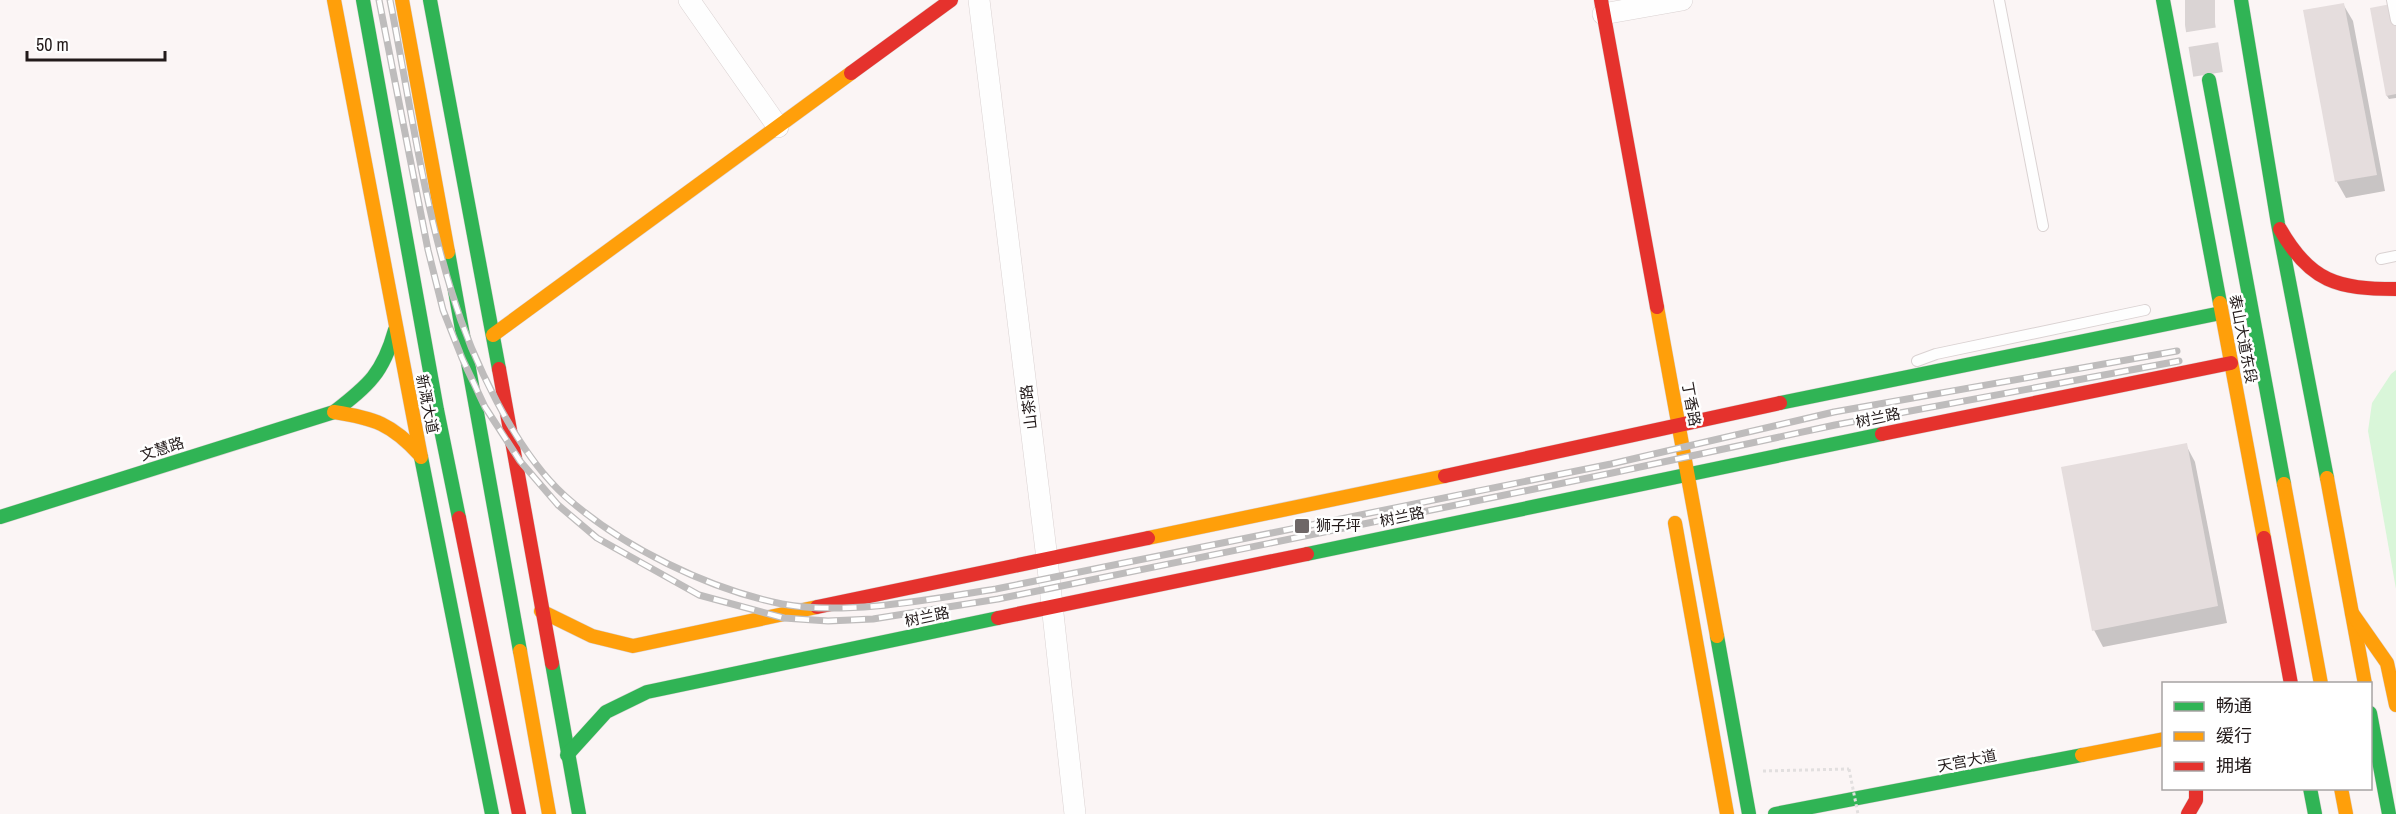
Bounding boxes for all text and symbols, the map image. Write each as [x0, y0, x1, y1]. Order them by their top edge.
scale bar [27, 24, 165, 62]
text: 50 m [36, 32, 69, 57]
street label: 泰山大道东段 [2225, 293, 2262, 385]
street label: 新溉大道 [411, 372, 444, 435]
street label: 丁香路 [1677, 380, 1706, 428]
street label: 山茶路 [1015, 383, 1042, 431]
street label: 树兰路 [1854, 403, 1902, 432]
street label: 文慧路 [137, 432, 186, 465]
street label: 树兰路 [1378, 502, 1426, 531]
place label: 狮子坪 [1316, 515, 1361, 536]
marker: 狮子坪 [1293, 517, 1311, 535]
street label: 树兰路 [903, 602, 951, 631]
legend [2162, 682, 2372, 790]
text: 畅通 [2216, 693, 2252, 718]
text: 缓行 [2216, 723, 2252, 748]
street label: 天宫大道 [1935, 744, 1998, 777]
text: 拥堵 [2216, 753, 2252, 778]

